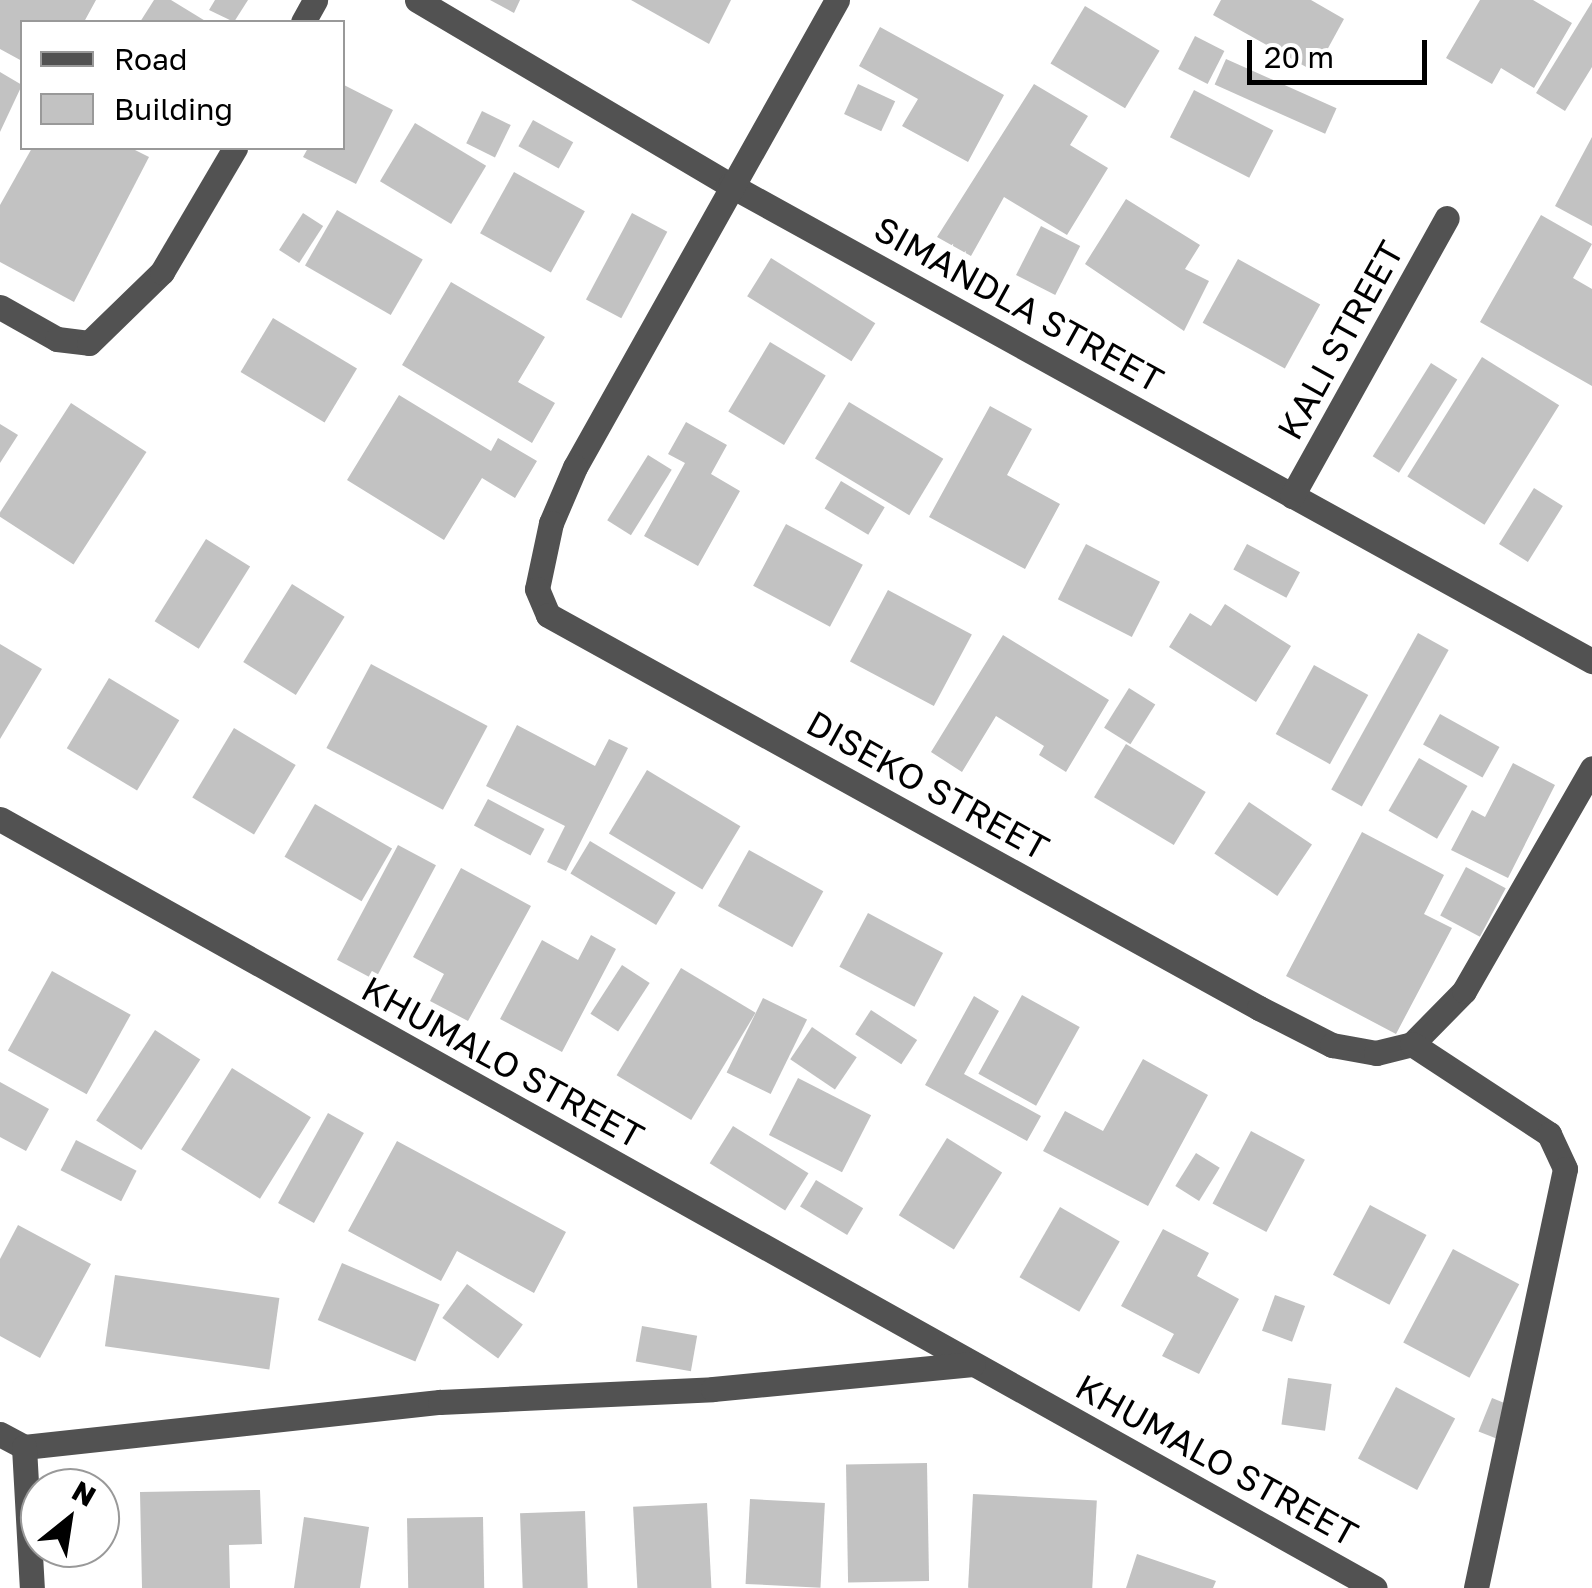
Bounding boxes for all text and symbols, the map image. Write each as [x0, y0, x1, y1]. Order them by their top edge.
legend [20, 20, 345, 150]
scale bar [1252, 20, 1432, 82]
text: 20 m [1264, 39, 1334, 75]
text: Road [114, 41, 188, 77]
text: Building [114, 91, 233, 127]
street label: SIMANDLA STREET [867, 207, 1171, 401]
street label: KALI STREET [1268, 233, 1412, 447]
street label: DISEKO STREET [800, 701, 1056, 869]
street label: KHUMALO STREET [355, 967, 651, 1157]
street label: KHUMALO STREET [1069, 1365, 1365, 1555]
north arrow [20, 1468, 120, 1568]
text: N [67, 1474, 102, 1513]

